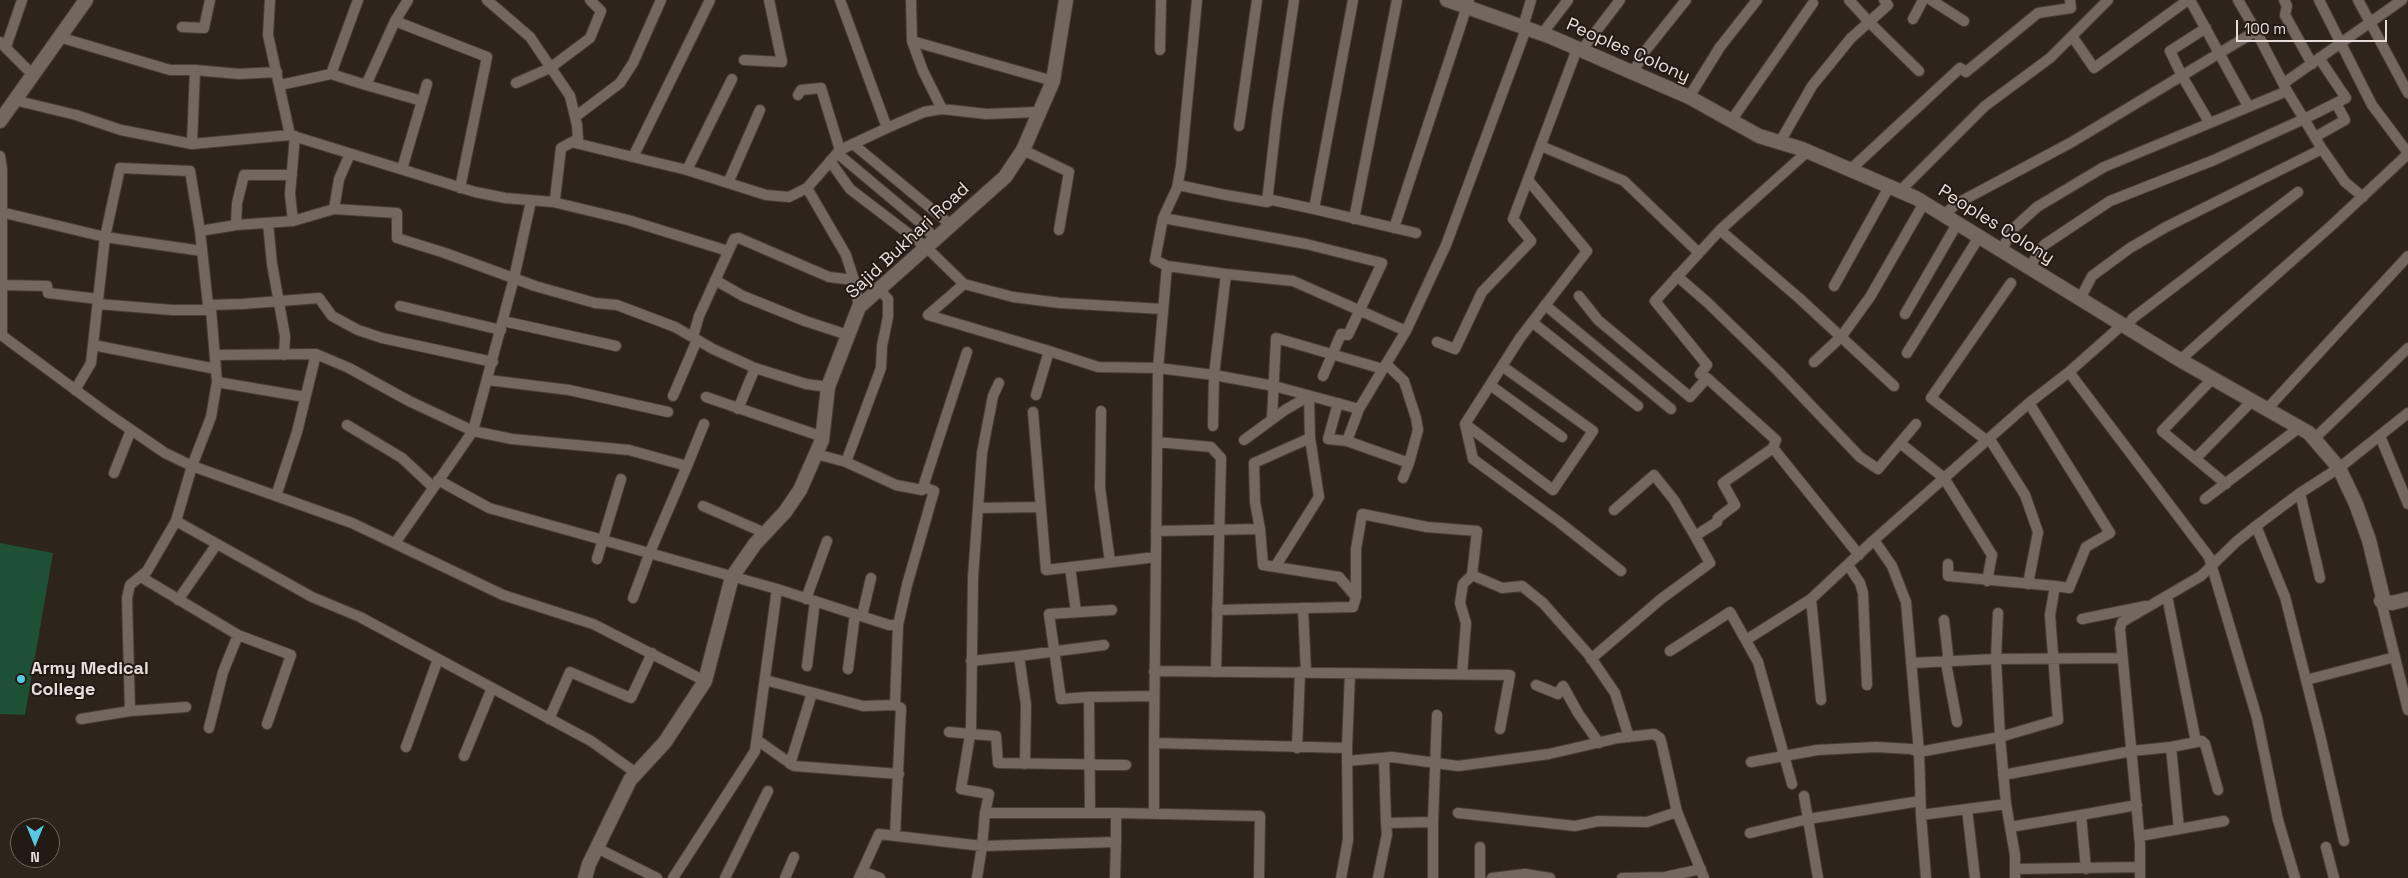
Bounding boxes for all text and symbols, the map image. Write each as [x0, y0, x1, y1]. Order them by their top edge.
scale bar [2238, 10, 2389, 42]
street label: Peoples Colony [1563, 14, 1693, 88]
text: 100 m [2244, 19, 2286, 38]
street label: Sajid Bukhari Road [842, 178, 974, 304]
street label: Peoples Colony [1934, 181, 2058, 269]
place label: Army Medical College [31, 658, 149, 701]
marker: Army Medical College [15, 673, 27, 685]
north arrow [10, 818, 60, 868]
text: N [30, 848, 40, 866]

